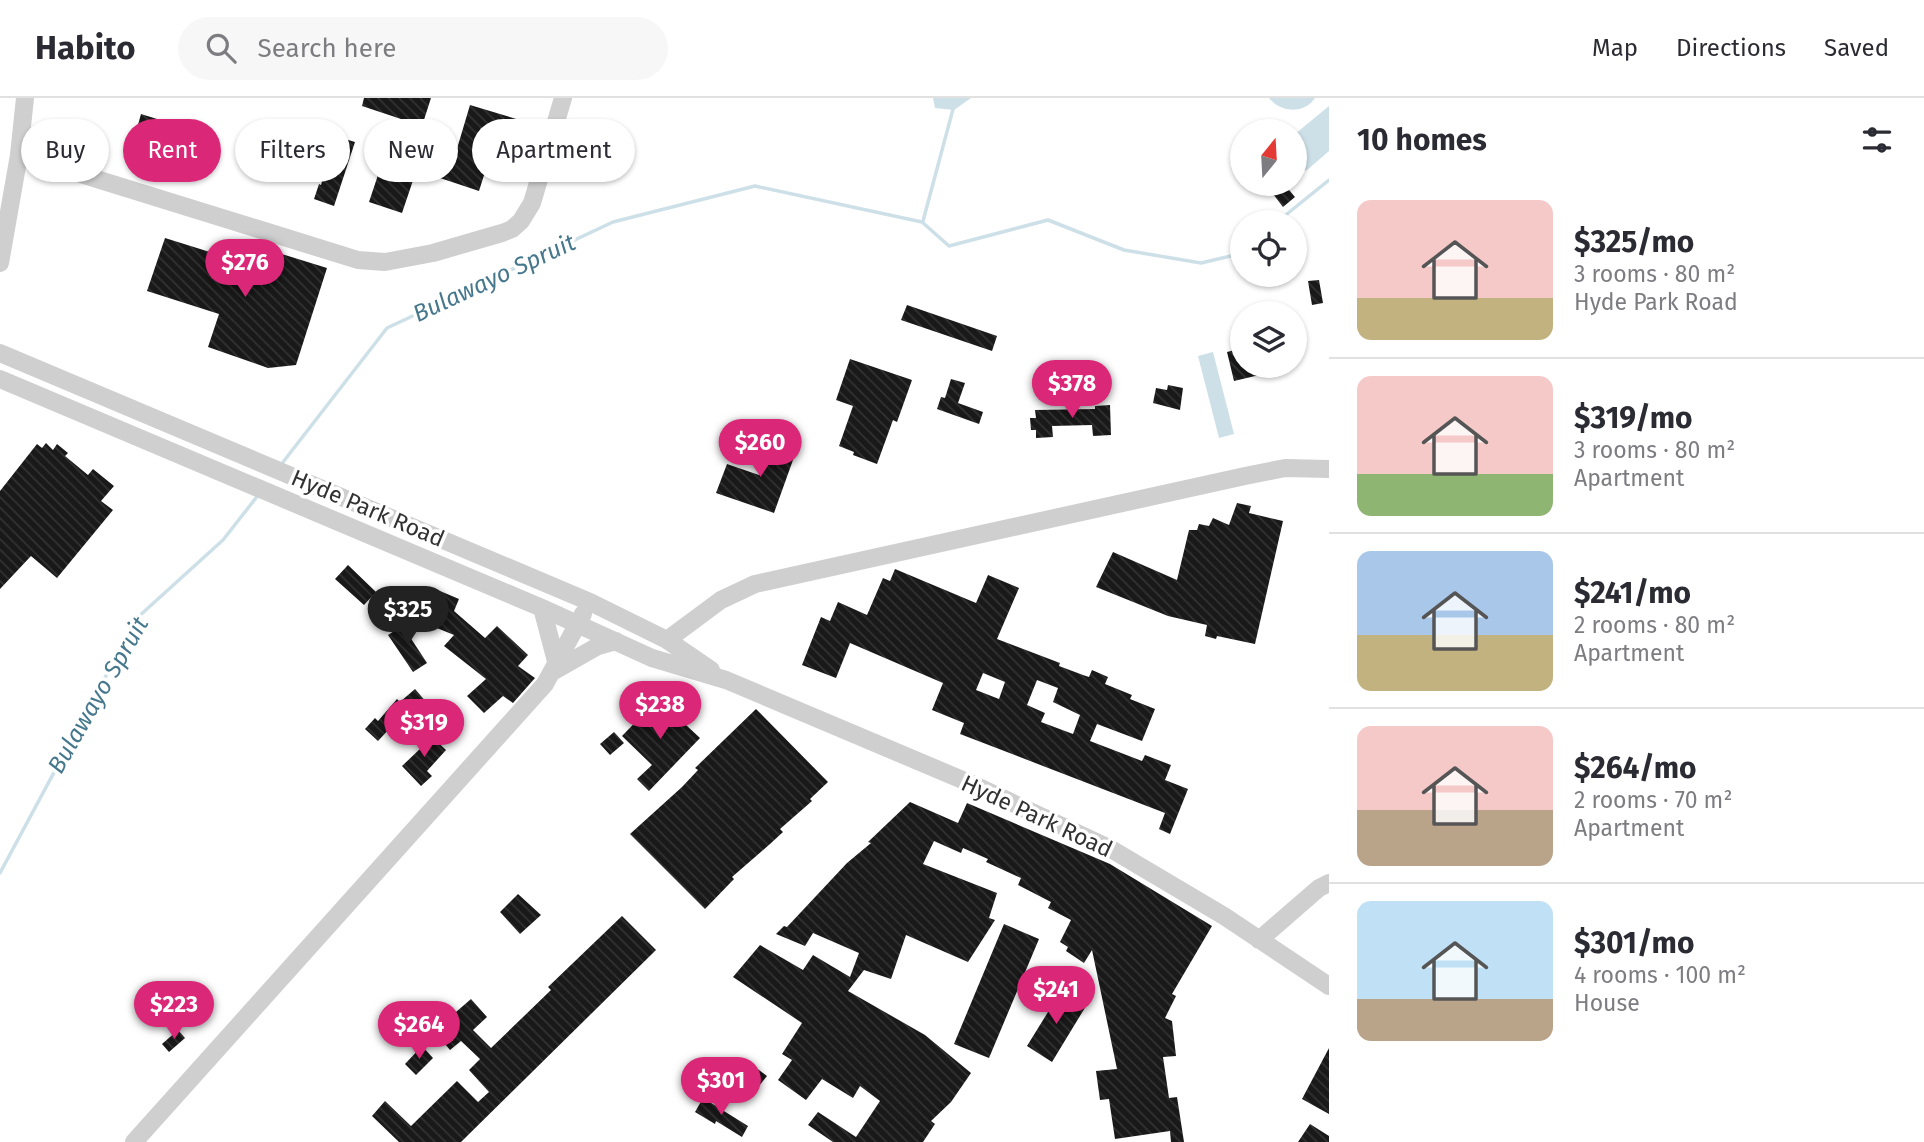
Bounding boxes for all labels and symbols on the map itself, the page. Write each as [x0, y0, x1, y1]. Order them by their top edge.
north arrow [1230, 119, 1307, 196]
water label: Bulawayo Spruit [408, 228, 580, 328]
pin: $276 [204, 240, 286, 299]
pin: $378 [1031, 360, 1113, 420]
pin: $260 [719, 420, 801, 479]
street label: Hyde Park Road [287, 463, 449, 553]
pin: $325 [367, 587, 449, 646]
water label: Bulawayo Spruit [42, 611, 154, 778]
pin: $238 [619, 682, 701, 741]
pin: $319 [383, 700, 465, 759]
street label: Hyde Park Road [957, 769, 1117, 863]
pin: $241 [1015, 967, 1097, 1026]
pin: $223 [133, 982, 215, 1041]
pin: $264 [378, 1002, 460, 1061]
pin: $301 [680, 1058, 762, 1117]

